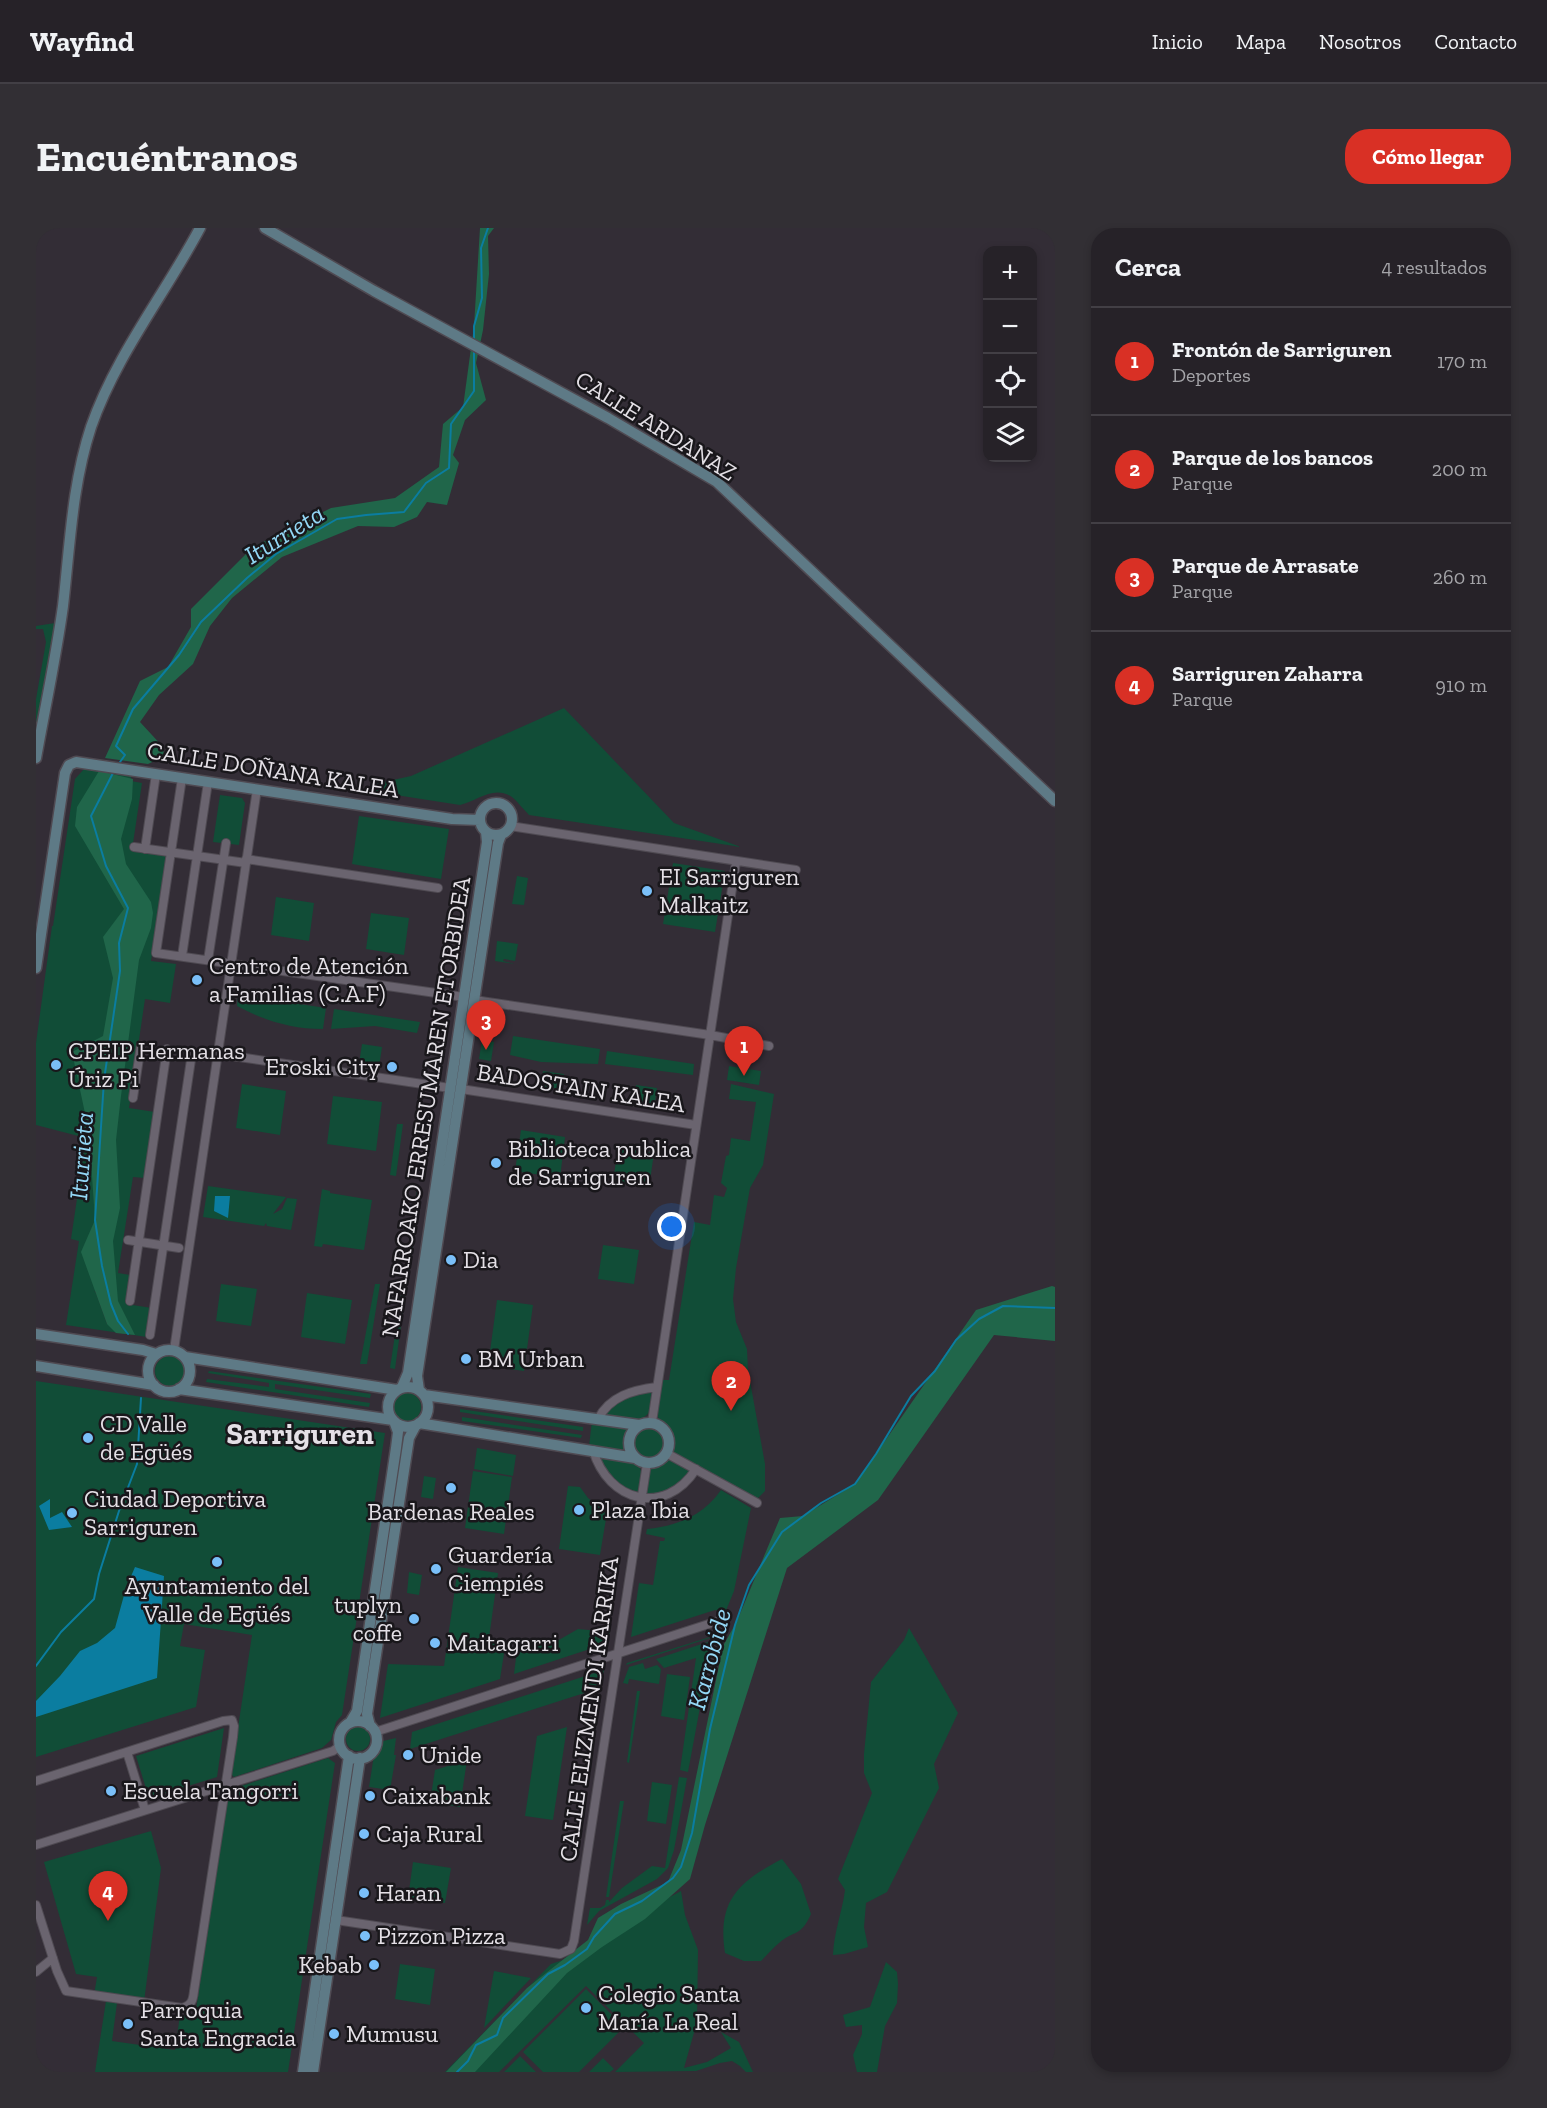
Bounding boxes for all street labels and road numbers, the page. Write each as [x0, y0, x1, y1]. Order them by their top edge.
street label: CALLE ARDANAZ [570, 364, 742, 487]
street label: CALLE DOÑANA KALEA [145, 735, 402, 804]
street label: NAFARROAKO ERRESUMAREN ETORBIDEA [375, 874, 476, 1339]
street label: BADOSTAIN KALEA [475, 1057, 688, 1118]
street label: CALLE ELIZMENDI KARRIKA [553, 1554, 624, 1863]

